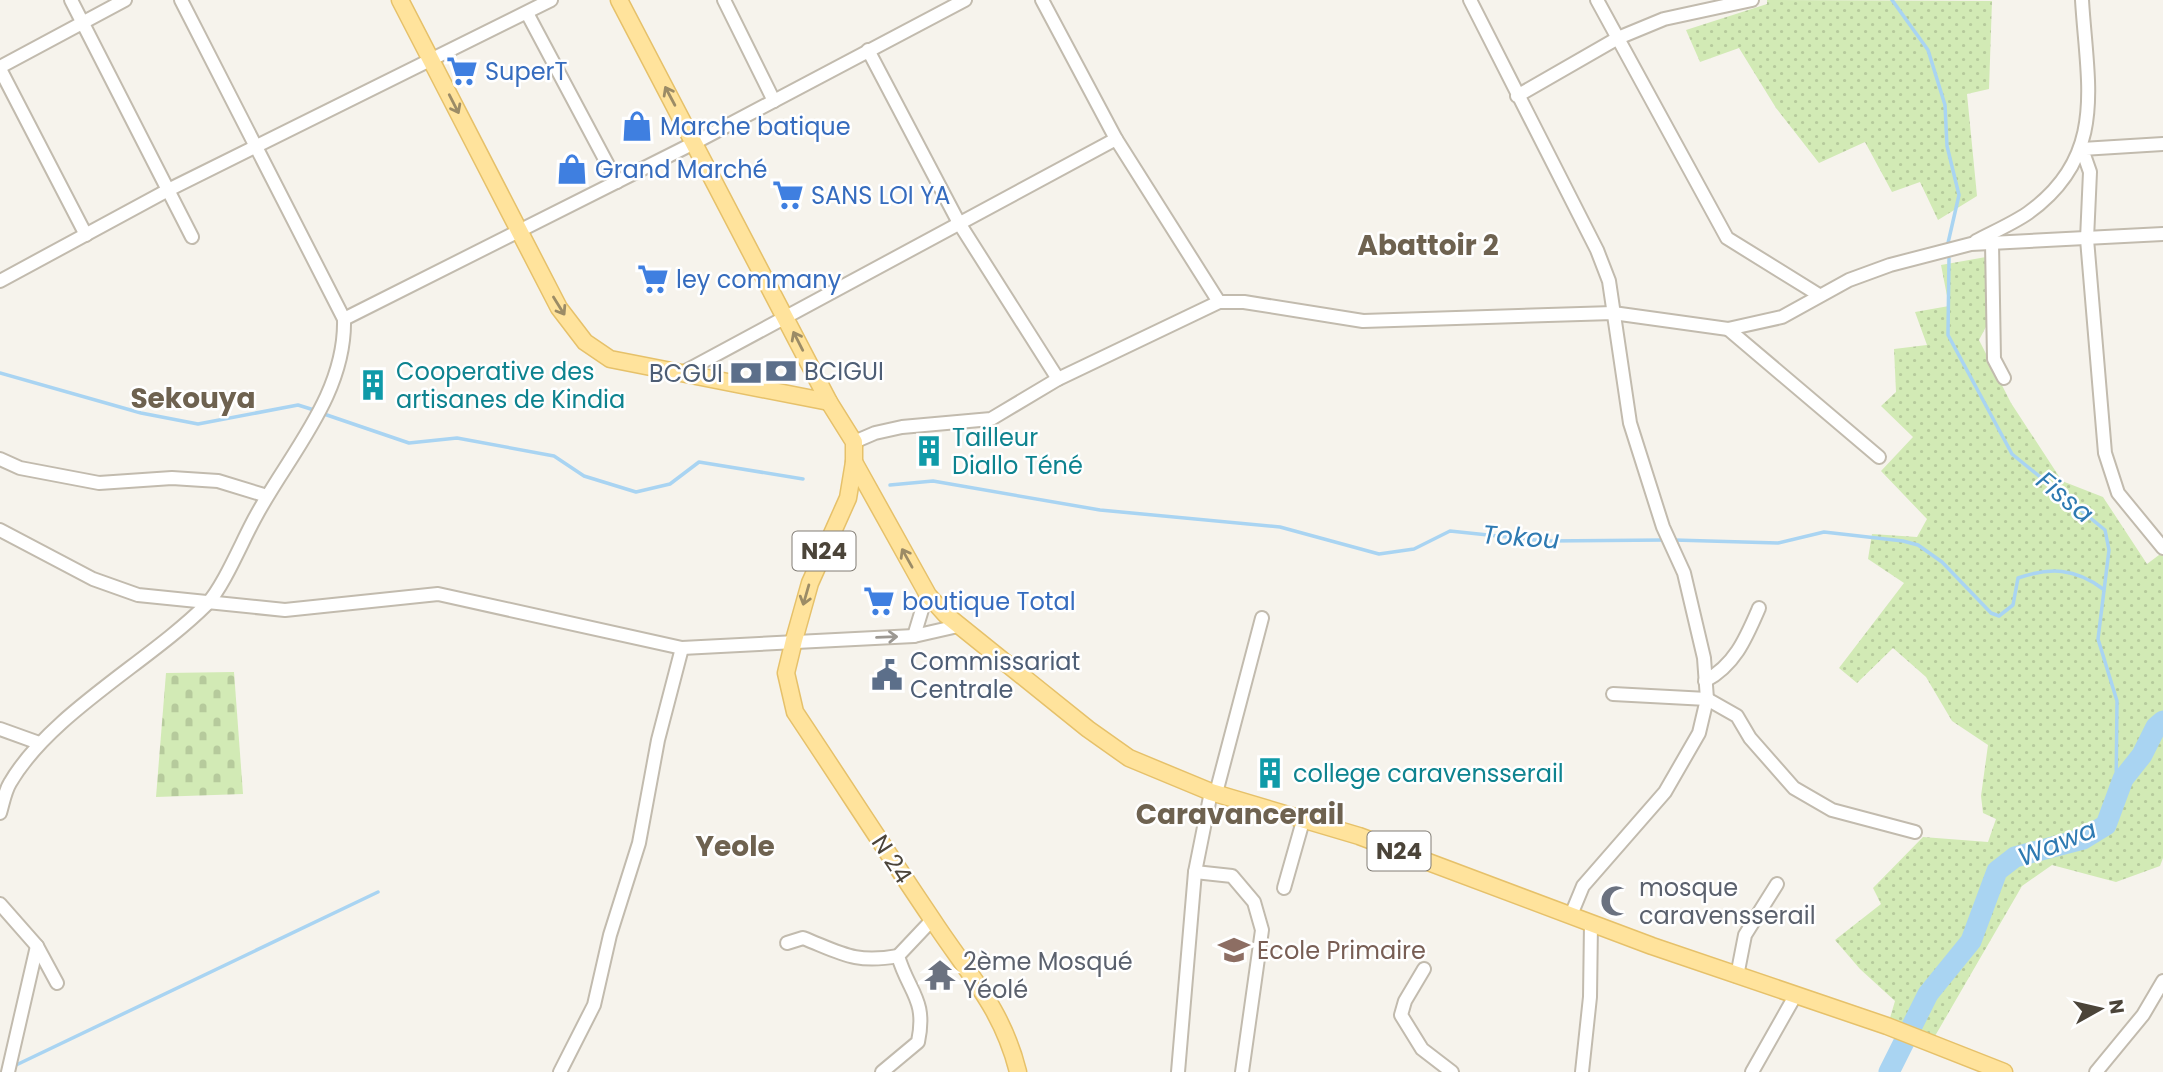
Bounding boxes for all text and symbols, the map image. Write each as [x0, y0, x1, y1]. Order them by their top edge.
supermarket icon: SuperT [445, 54, 479, 88]
place label: SuperT [485, 55, 568, 88]
one-way arrow [663, 86, 676, 107]
one-way arrow [448, 93, 462, 114]
shop icon: Marche batique [620, 109, 654, 143]
place label: Marche batique [660, 110, 851, 143]
shop icon: Grand Marché [555, 152, 589, 186]
place label: Grand Marché [595, 153, 768, 186]
supermarket icon: SANS LOI YA [771, 178, 805, 212]
place label: SANS LOI YA [811, 179, 950, 212]
district label: Abattoir 2 [1357, 226, 1499, 265]
supermarket icon: ley commany [636, 262, 670, 296]
place label: ley commany [676, 263, 842, 296]
one-way arrow [552, 296, 566, 316]
one-way arrow [791, 331, 805, 352]
bank icon: BCIGUI [764, 354, 798, 388]
place label: Cooperative des artisanes de Kindia [396, 355, 625, 416]
place label: BCIGUI [804, 355, 884, 388]
bank icon: BCGUI [729, 356, 763, 390]
place label: BCGUI [649, 357, 723, 390]
building icon: Cooperative des artisanes de Kindia [356, 368, 390, 402]
district label: Sekouya [130, 379, 256, 418]
place label: Tailleur Diallo Téné [952, 421, 1083, 482]
building icon: Tailleur Diallo Téné [912, 434, 946, 468]
water label: Fissa [2029, 463, 2101, 531]
water label: Tokou [1481, 516, 1561, 558]
road number: N24 [792, 531, 856, 570]
one-way arrow [900, 548, 913, 569]
one-way arrow [799, 584, 812, 606]
supermarket icon: boutique Total [862, 584, 896, 618]
place label: boutique Total [902, 585, 1076, 618]
one-way arrow [875, 630, 898, 643]
place label: Commissariat Centrale [910, 645, 1080, 706]
public building icon: Commissariat Centrale [870, 658, 904, 692]
building icon: college caravensserail [1253, 756, 1287, 790]
place label: college caravensserail [1293, 757, 1564, 790]
district label: Caravancerail [1136, 795, 1344, 834]
water label: Wawa [2012, 811, 2102, 875]
district label: Yeole [695, 827, 775, 866]
street label: N 24 [864, 828, 920, 890]
road number: N24 [1368, 832, 1430, 870]
place label: mosque caravensserail [1639, 871, 1816, 932]
mosque icon: mosque caravensserail [1599, 884, 1633, 918]
school or university icon: Ecole Primaire [1217, 933, 1251, 967]
place label: Ecole Primaire [1257, 934, 1426, 967]
place label: 2ème Mosqué Yéolé [963, 945, 1133, 1006]
temple icon: 2ème Mosqué Yéolé [923, 958, 957, 992]
north arrow [2065, 974, 2135, 1044]
text: N [2102, 998, 2131, 1016]

